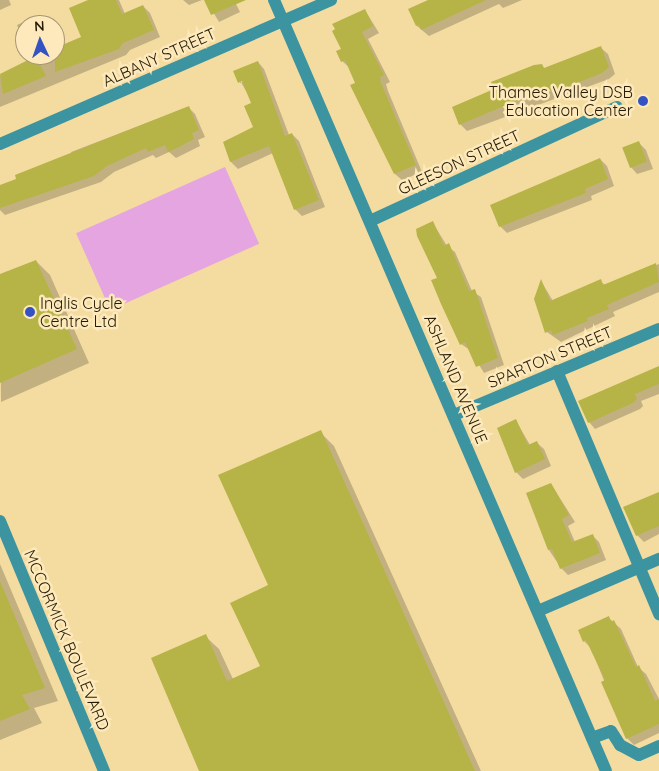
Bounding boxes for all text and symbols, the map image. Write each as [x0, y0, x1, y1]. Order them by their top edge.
north arrow [15, 15, 65, 65]
text: N [34, 17, 45, 35]
street label: ALBANY STREET [99, 23, 219, 91]
place label: Thames Valley DSB Education Center [488, 82, 633, 120]
marker: Thames Valley DSB Education Center [637, 95, 649, 107]
street label: GLEESON STREET [395, 125, 523, 199]
place label: Inglis Cycle Centre Ltd [40, 293, 123, 331]
marker: Inglis Cycle Centre Ltd [24, 306, 36, 318]
street label: ASHLAND AVENUE [420, 312, 492, 446]
street label: SPARTON STREET [485, 322, 615, 392]
street label: MCCORMICK BOULEVARD [20, 547, 114, 733]

